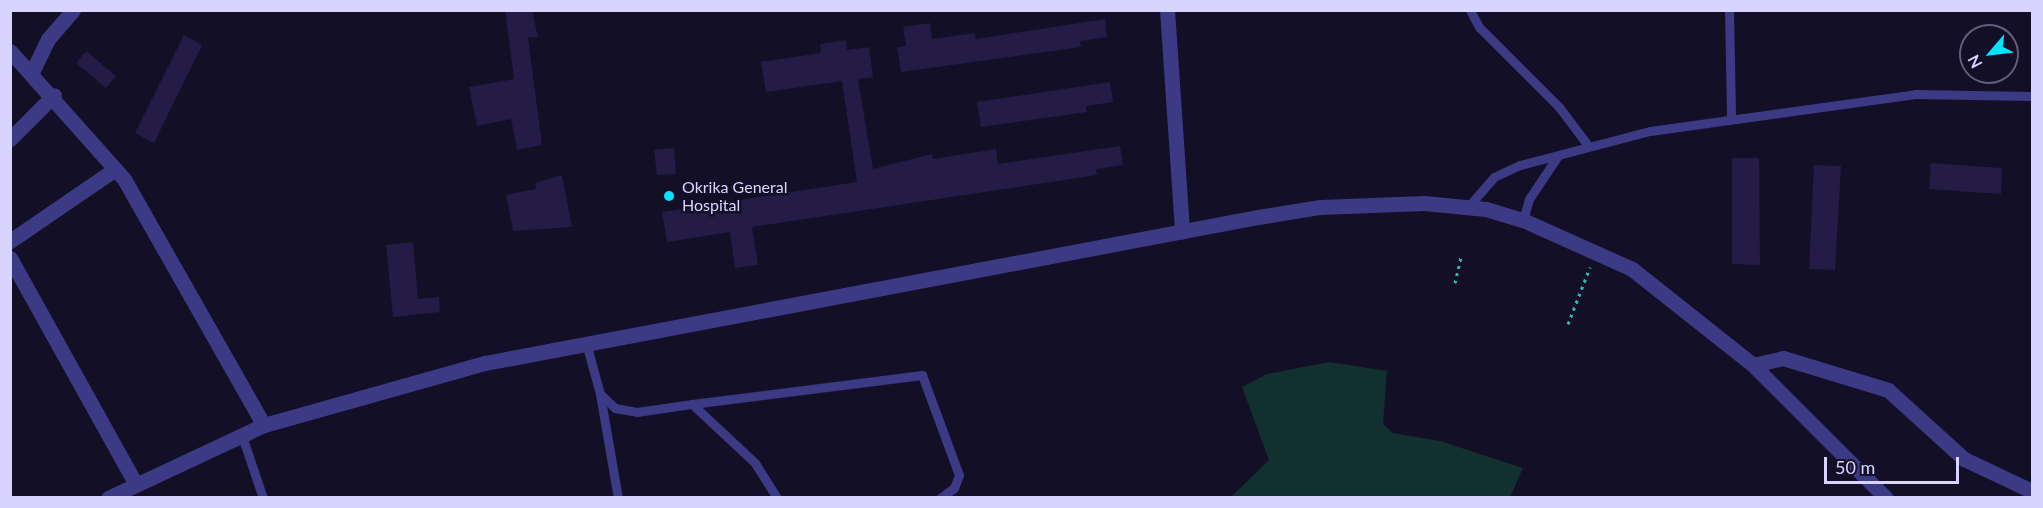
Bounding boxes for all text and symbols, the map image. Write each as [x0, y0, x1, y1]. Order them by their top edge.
north arrow [1959, 24, 2019, 84]
text: N [1963, 52, 1986, 72]
place label: Okrika General Hospital [682, 177, 787, 215]
marker: Okrika General Hospital [660, 187, 678, 205]
scale bar [1827, 445, 1962, 483]
text: 50 m [1835, 456, 1875, 478]

